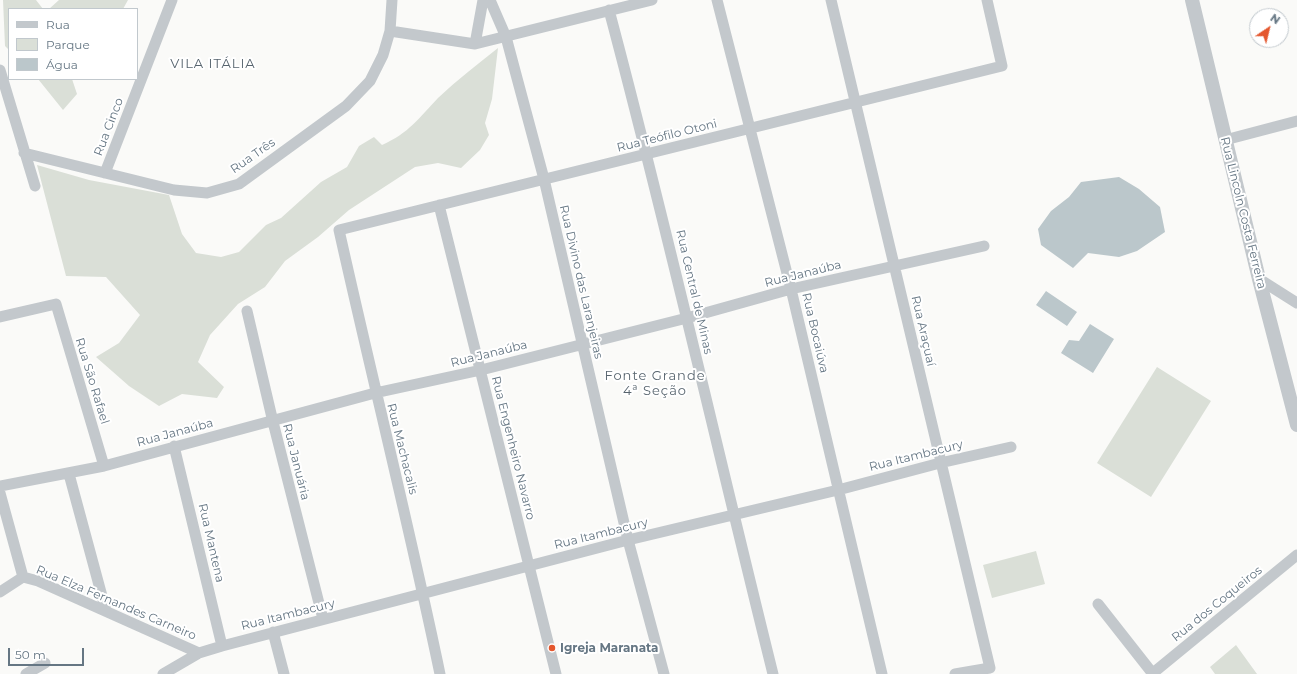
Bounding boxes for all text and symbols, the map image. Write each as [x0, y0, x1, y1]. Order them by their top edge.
legend [8, 8, 138, 80]
north arrow [1249, 8, 1289, 48]
text: N [1268, 11, 1283, 27]
text: Rua [46, 17, 70, 32]
text: Parque [46, 37, 90, 52]
district label: VILA ITÁLIA [170, 56, 256, 72]
text: Água [46, 57, 78, 72]
street label: Rua Cinco [91, 96, 127, 158]
street label: Rua Teófilo Otoni [615, 117, 719, 155]
street label: Rua Três [228, 135, 278, 177]
street label: Rua Lincoln Costa Ferreira [1217, 135, 1269, 291]
street label: Rua Divino das Laranjeiras [556, 204, 606, 360]
street label: Rua Central de Minas [673, 228, 715, 356]
street label: Rua Janaúba [763, 258, 843, 290]
street label: Rua Bocaiúva [799, 291, 831, 375]
street label: Rua Araçuaí [908, 294, 938, 368]
street label: Rua São Rafael [72, 336, 112, 426]
street label: Rua Janaúba [449, 338, 529, 370]
district label: Fonte Grande 4ª Seção [604, 368, 706, 399]
street label: Rua Engenheiro Navarro [488, 375, 538, 521]
street label: Rua Machacalis [384, 402, 420, 496]
street label: Rua Janaúba [135, 416, 215, 450]
street label: Rua Januária [280, 422, 312, 502]
street label: Rua Itambacury [868, 437, 964, 475]
street label: Rua Mantena [195, 502, 227, 584]
street label: Rua Itambacury [553, 515, 649, 553]
street label: Rua Elza Fernandes Carneiro [34, 563, 198, 643]
street label: Rua dos Coqueiros [1169, 563, 1265, 645]
street label: Rua Itambacury [240, 596, 336, 634]
scale bar [10, 640, 86, 666]
place label: Igreja Maranata [560, 641, 658, 655]
marker: Igreja Maranata [547, 643, 557, 653]
text: 50 m [15, 647, 46, 662]

